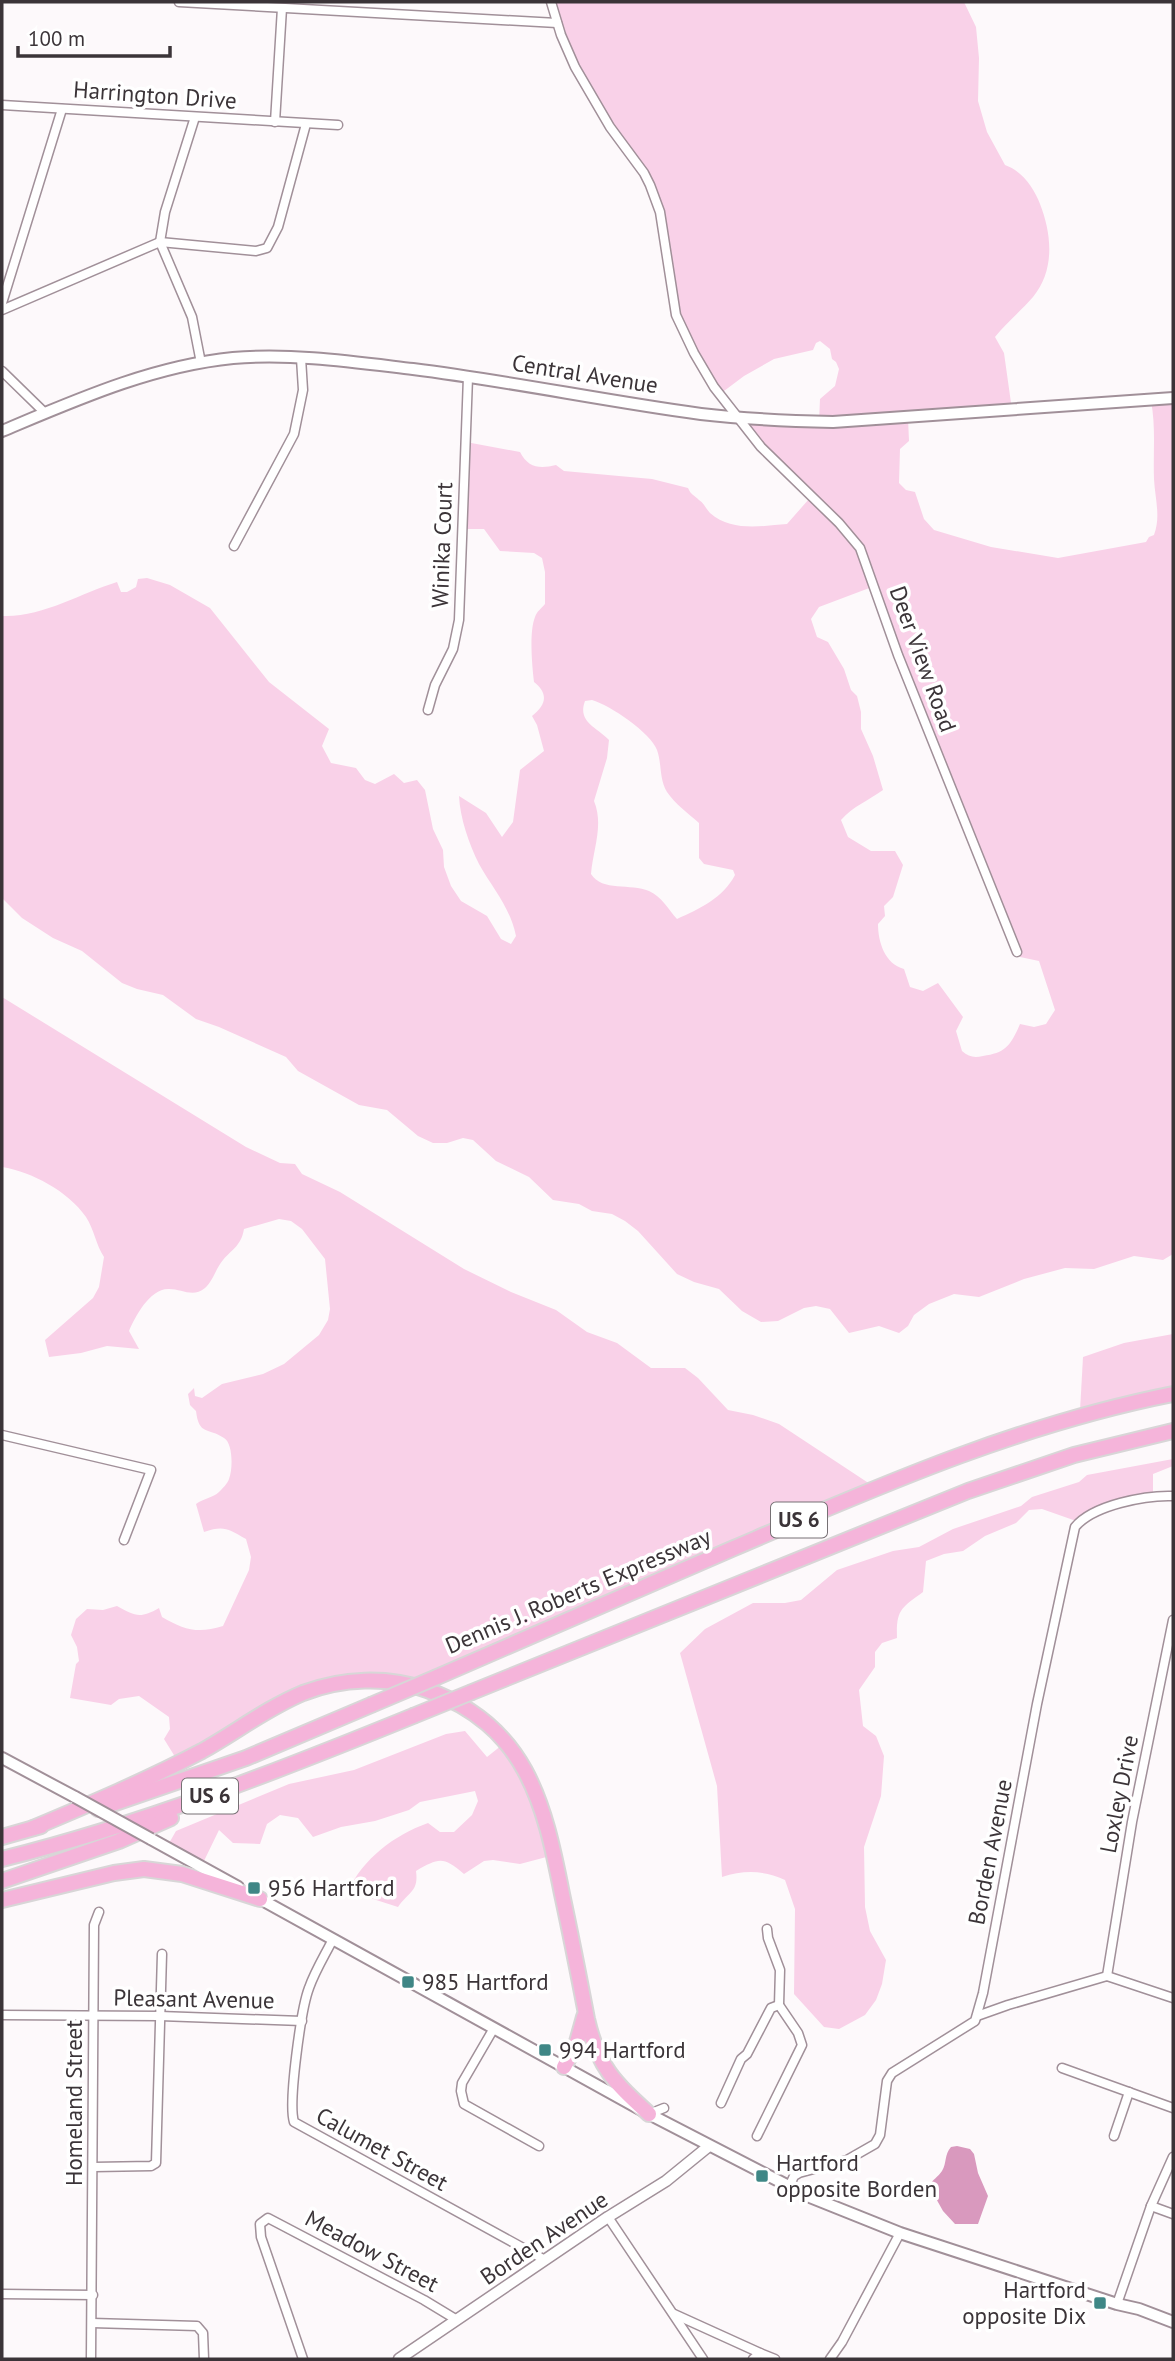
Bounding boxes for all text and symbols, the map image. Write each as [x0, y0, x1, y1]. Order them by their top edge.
scale bar [18, 14, 170, 58]
text: 100 m [28, 25, 85, 52]
street label: Harrington Drive [72, 74, 238, 115]
street label: Central Avenue [510, 348, 660, 399]
street label: Winika Court [425, 481, 458, 608]
street label: Deer View Road [884, 582, 963, 736]
road number: US 6 [771, 1502, 827, 1538]
street label: Dennis J. Roberts Expressway [441, 1521, 715, 1660]
street label: Loxley Drive [1093, 1732, 1144, 1855]
street label: Borden Avenue [961, 1777, 1018, 1927]
road number: US 6 [182, 1778, 238, 1814]
place label: 956 Hartford [268, 1873, 395, 1902]
marker: 956 Hartford [246, 1880, 262, 1896]
place label: 985 Hartford [422, 1967, 549, 1996]
marker: 985 Hartford [400, 1974, 416, 1990]
street label: Pleasant Avenue [113, 1983, 275, 2014]
street label: Homeland Street [59, 2020, 88, 2186]
place label: 994 Hartford [559, 2035, 686, 2064]
marker: 994 Hartford [537, 2042, 553, 2058]
street label: Calumet Street [311, 2100, 453, 2197]
place label: Hartford opposite Borden [776, 2148, 937, 2203]
marker: Hartford opposite Borden [754, 2168, 770, 2184]
street label: Borden Avenue [474, 2184, 613, 2291]
street label: Meadow Street [301, 2203, 444, 2298]
place label: Hartford opposite Dix [962, 2275, 1086, 2330]
marker: Hartford opposite Dix [1092, 2295, 1108, 2311]

